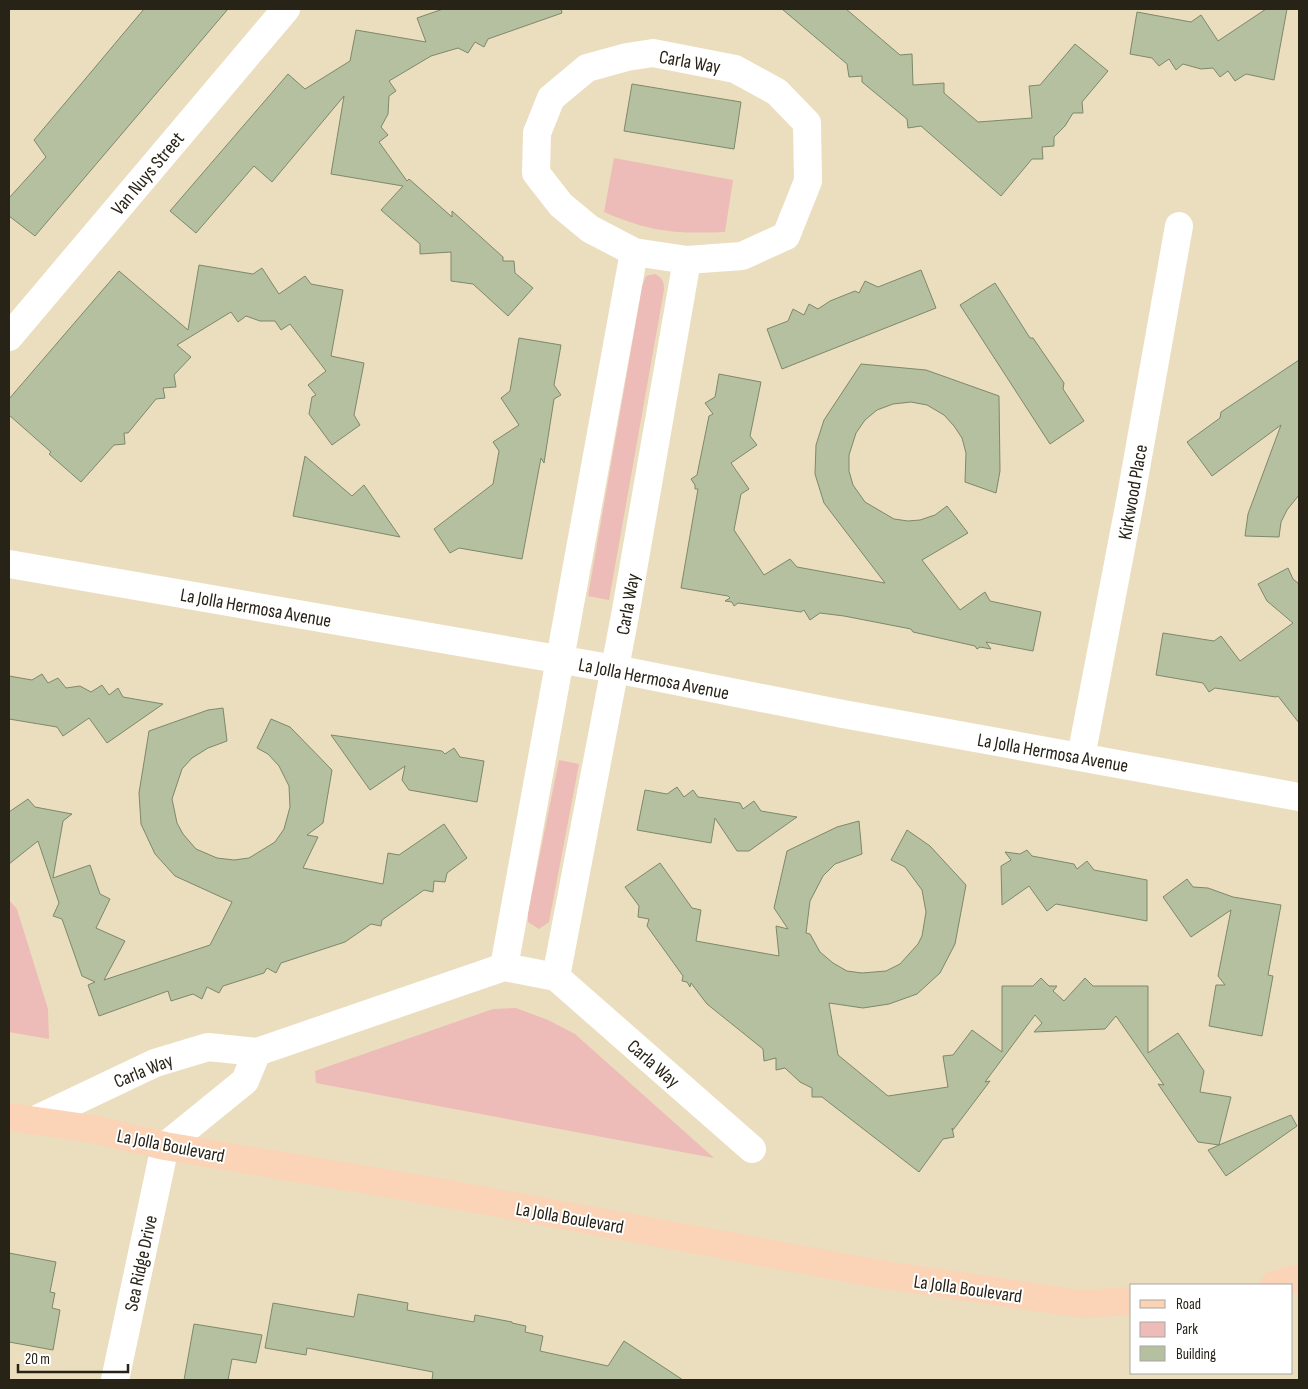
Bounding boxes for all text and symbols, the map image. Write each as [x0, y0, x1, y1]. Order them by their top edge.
street label: Carla Way [657, 46, 723, 79]
street label: Van Nuys Street [107, 128, 190, 220]
street label: Kirkwood Place [1114, 443, 1153, 542]
street label: Carla Way [612, 571, 645, 637]
street label: La Jolla Hermosa Avenue [178, 584, 333, 633]
street label: La Jolla Hermosa Avenue [576, 654, 731, 705]
street label: La Jolla Hermosa Avenue [975, 729, 1130, 778]
street label: Carla Way [622, 1035, 684, 1094]
street label: Carla Way [111, 1049, 177, 1094]
street label: La Jolla Boulevard [115, 1125, 227, 1168]
street label: La Jolla Boulevard [514, 1198, 626, 1239]
street label: Sea Ridge Drive [120, 1213, 163, 1313]
street label: La Jolla Boulevard [912, 1270, 1024, 1308]
legend [1130, 1284, 1293, 1374]
text: Road [1176, 1295, 1201, 1314]
text: Park [1176, 1320, 1198, 1339]
scale bar [18, 1342, 128, 1374]
text: Building [1176, 1345, 1216, 1364]
text: 20 m [25, 1350, 50, 1369]

